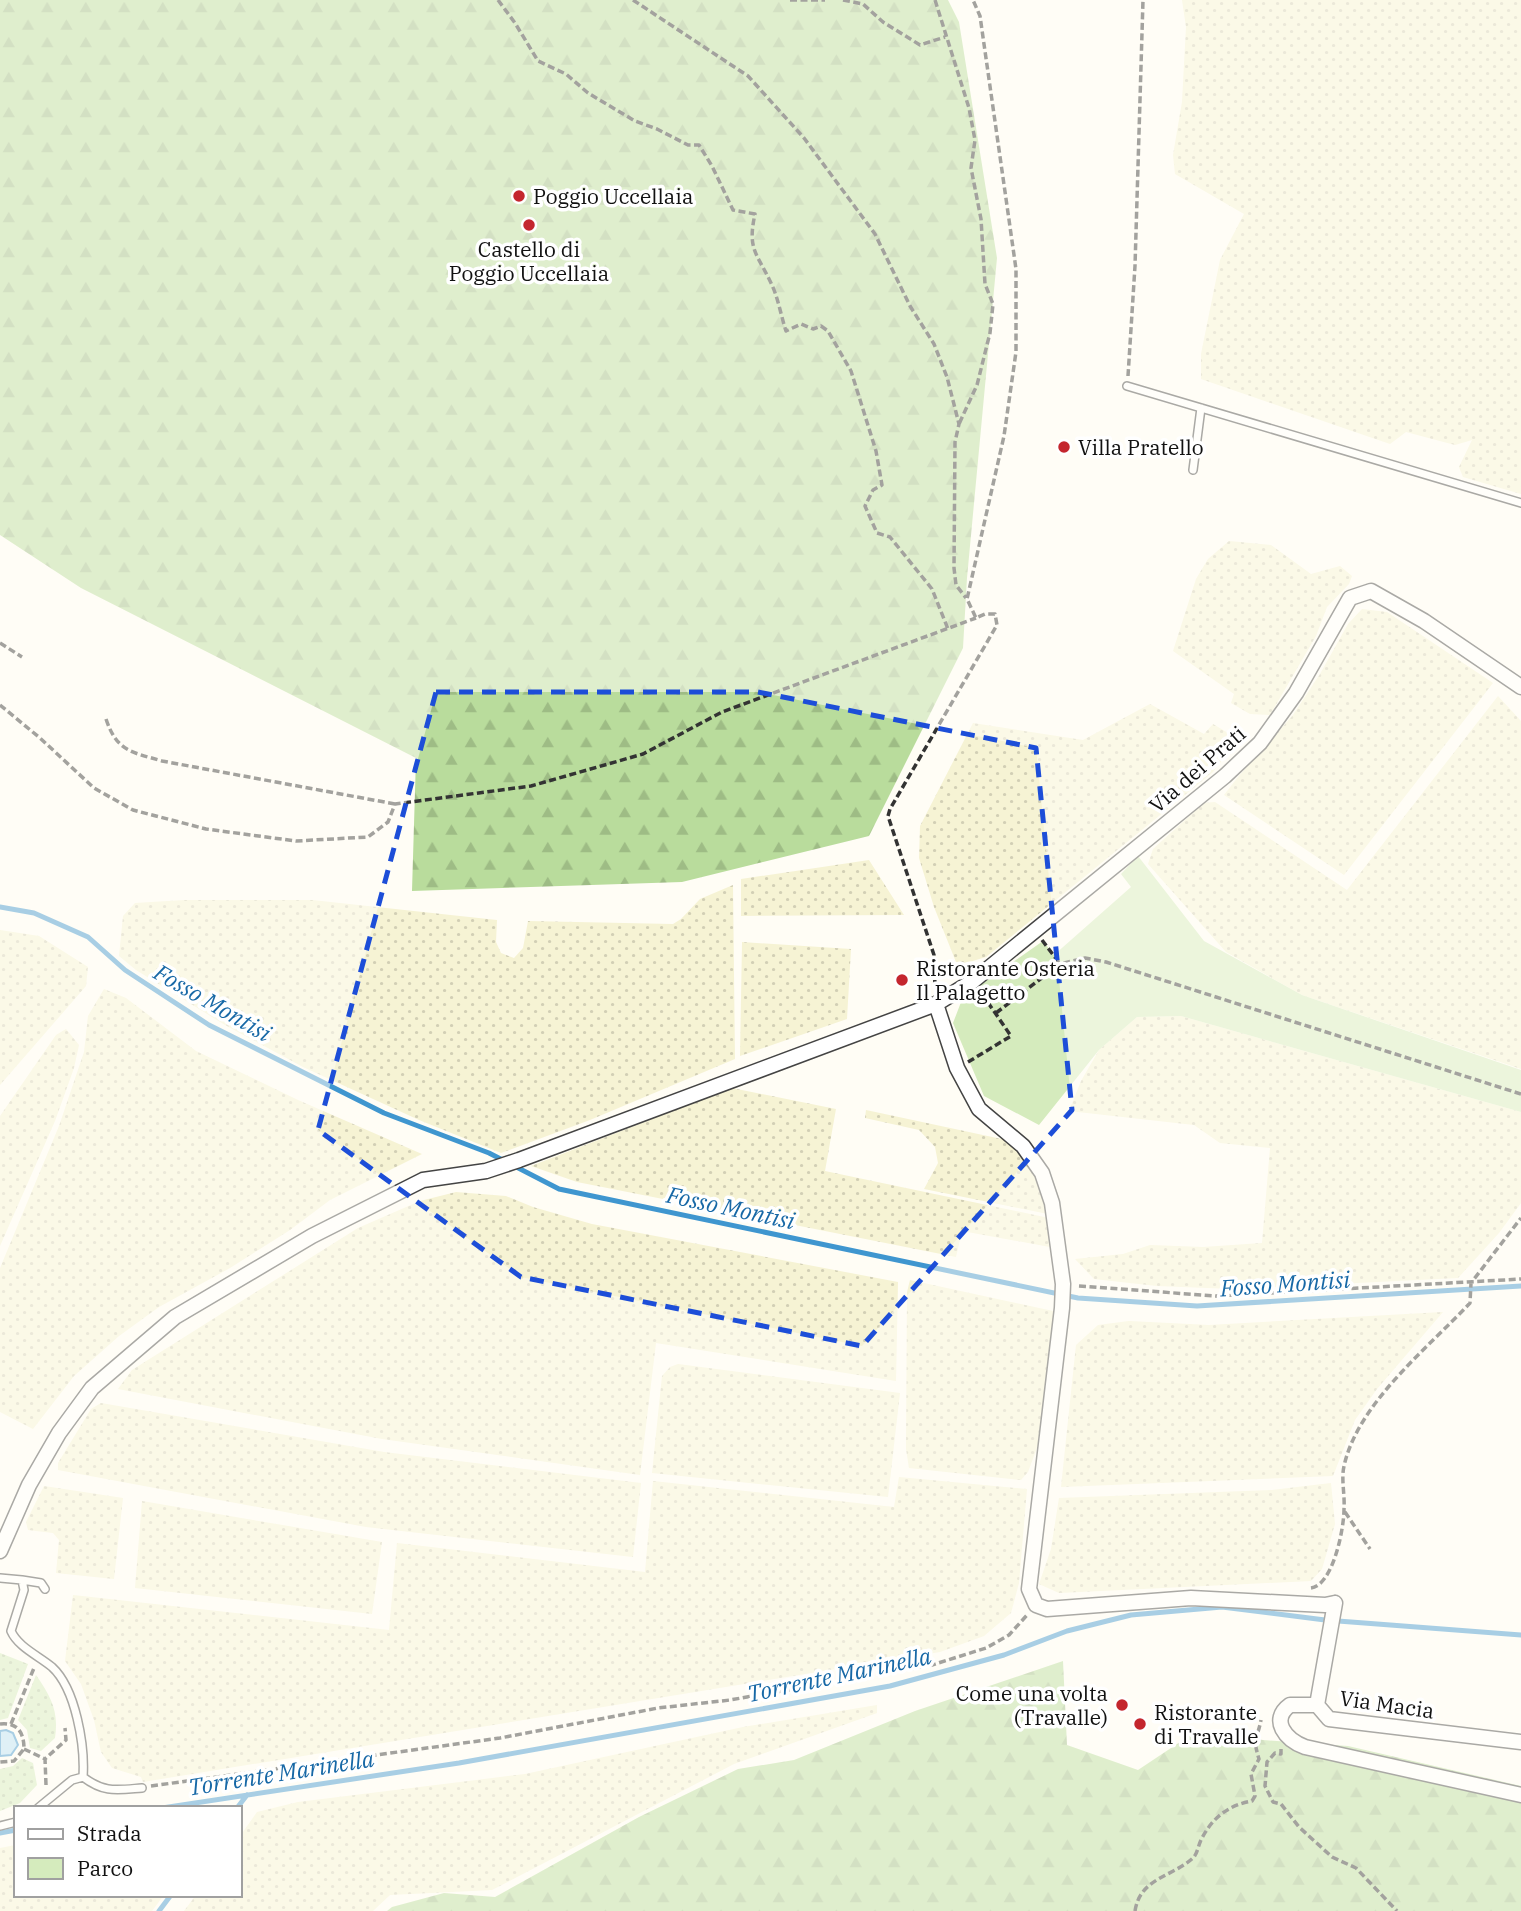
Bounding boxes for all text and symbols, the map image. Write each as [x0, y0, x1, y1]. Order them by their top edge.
place label: Poggio Uccellaia [533, 182, 693, 210]
marker: Poggio Uccellaia [511, 188, 527, 204]
marker: Castello di Poggio Uccellaia [521, 217, 537, 233]
place label: Castello di Poggio Uccellaia [449, 235, 609, 287]
place label: Villa Pratello [1078, 433, 1204, 461]
marker: Villa Pratello [1056, 439, 1072, 455]
street label: Via dei Prati [1143, 719, 1251, 819]
place label: Ristorante Osteria Il Palagetto [916, 954, 1095, 1006]
water label: Fosso Montisi [148, 956, 277, 1048]
marker: Ristorante Osteria Il Palagetto [894, 972, 910, 988]
water label: Fosso Montisi [663, 1179, 798, 1235]
water label: Fosso Montisi [1218, 1263, 1351, 1303]
water label: Torrente Marinella [744, 1640, 934, 1708]
place label: Come una volta (Travalle) [956, 1679, 1108, 1731]
street label: Via Macia [1338, 1684, 1436, 1724]
marker: Come una volta (Travalle) [1114, 1697, 1130, 1713]
place label: Ristorante di Travalle [1154, 1698, 1258, 1750]
marker: Ristorante di Travalle [1132, 1716, 1148, 1732]
water label: Torrente Marinella [186, 1742, 376, 1801]
legend [14, 1806, 242, 1897]
text: Strada [77, 1819, 142, 1847]
text: Parco [77, 1854, 133, 1882]

